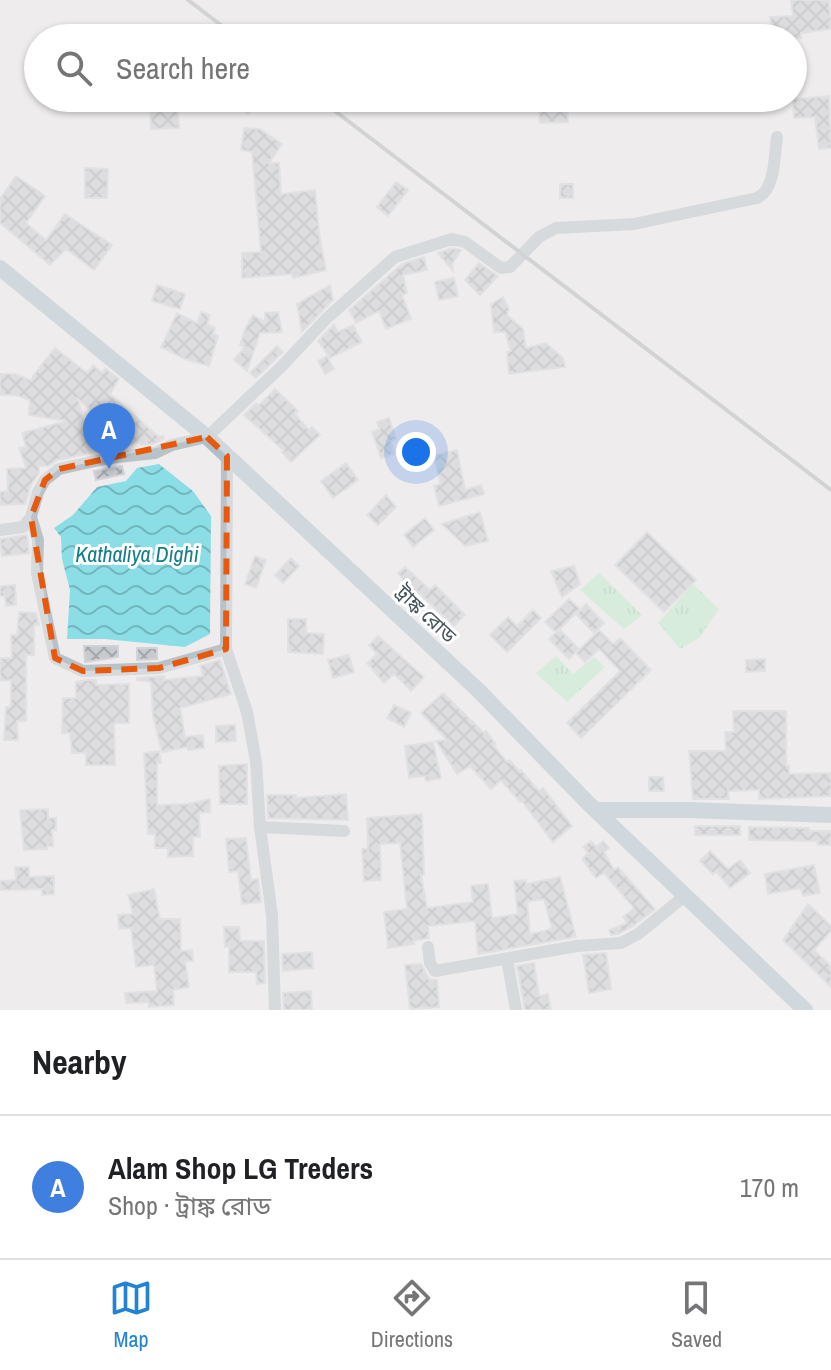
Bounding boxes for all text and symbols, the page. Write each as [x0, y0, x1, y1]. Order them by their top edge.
search box [24, 24, 807, 112]
icon: search [52, 46, 96, 90]
text: Search here [116, 48, 250, 88]
pin: A [83, 403, 135, 469]
your location [396, 432, 436, 472]
water label: Kathaliya Dighi [75, 539, 199, 569]
street label: ট্রাঙ্ক রোড [390, 578, 463, 649]
text: Nearby [32, 1039, 127, 1085]
text: Alam Shop LG Treders [108, 1148, 373, 1188]
text: A [50, 1170, 66, 1205]
text: 170 m [740, 1170, 799, 1205]
text: Shop · ট্রাঙ্ক রোড [108, 1188, 271, 1223]
tab: Map [109, 1276, 153, 1354]
tab: Directions [371, 1276, 453, 1354]
tab: Saved [671, 1276, 722, 1354]

